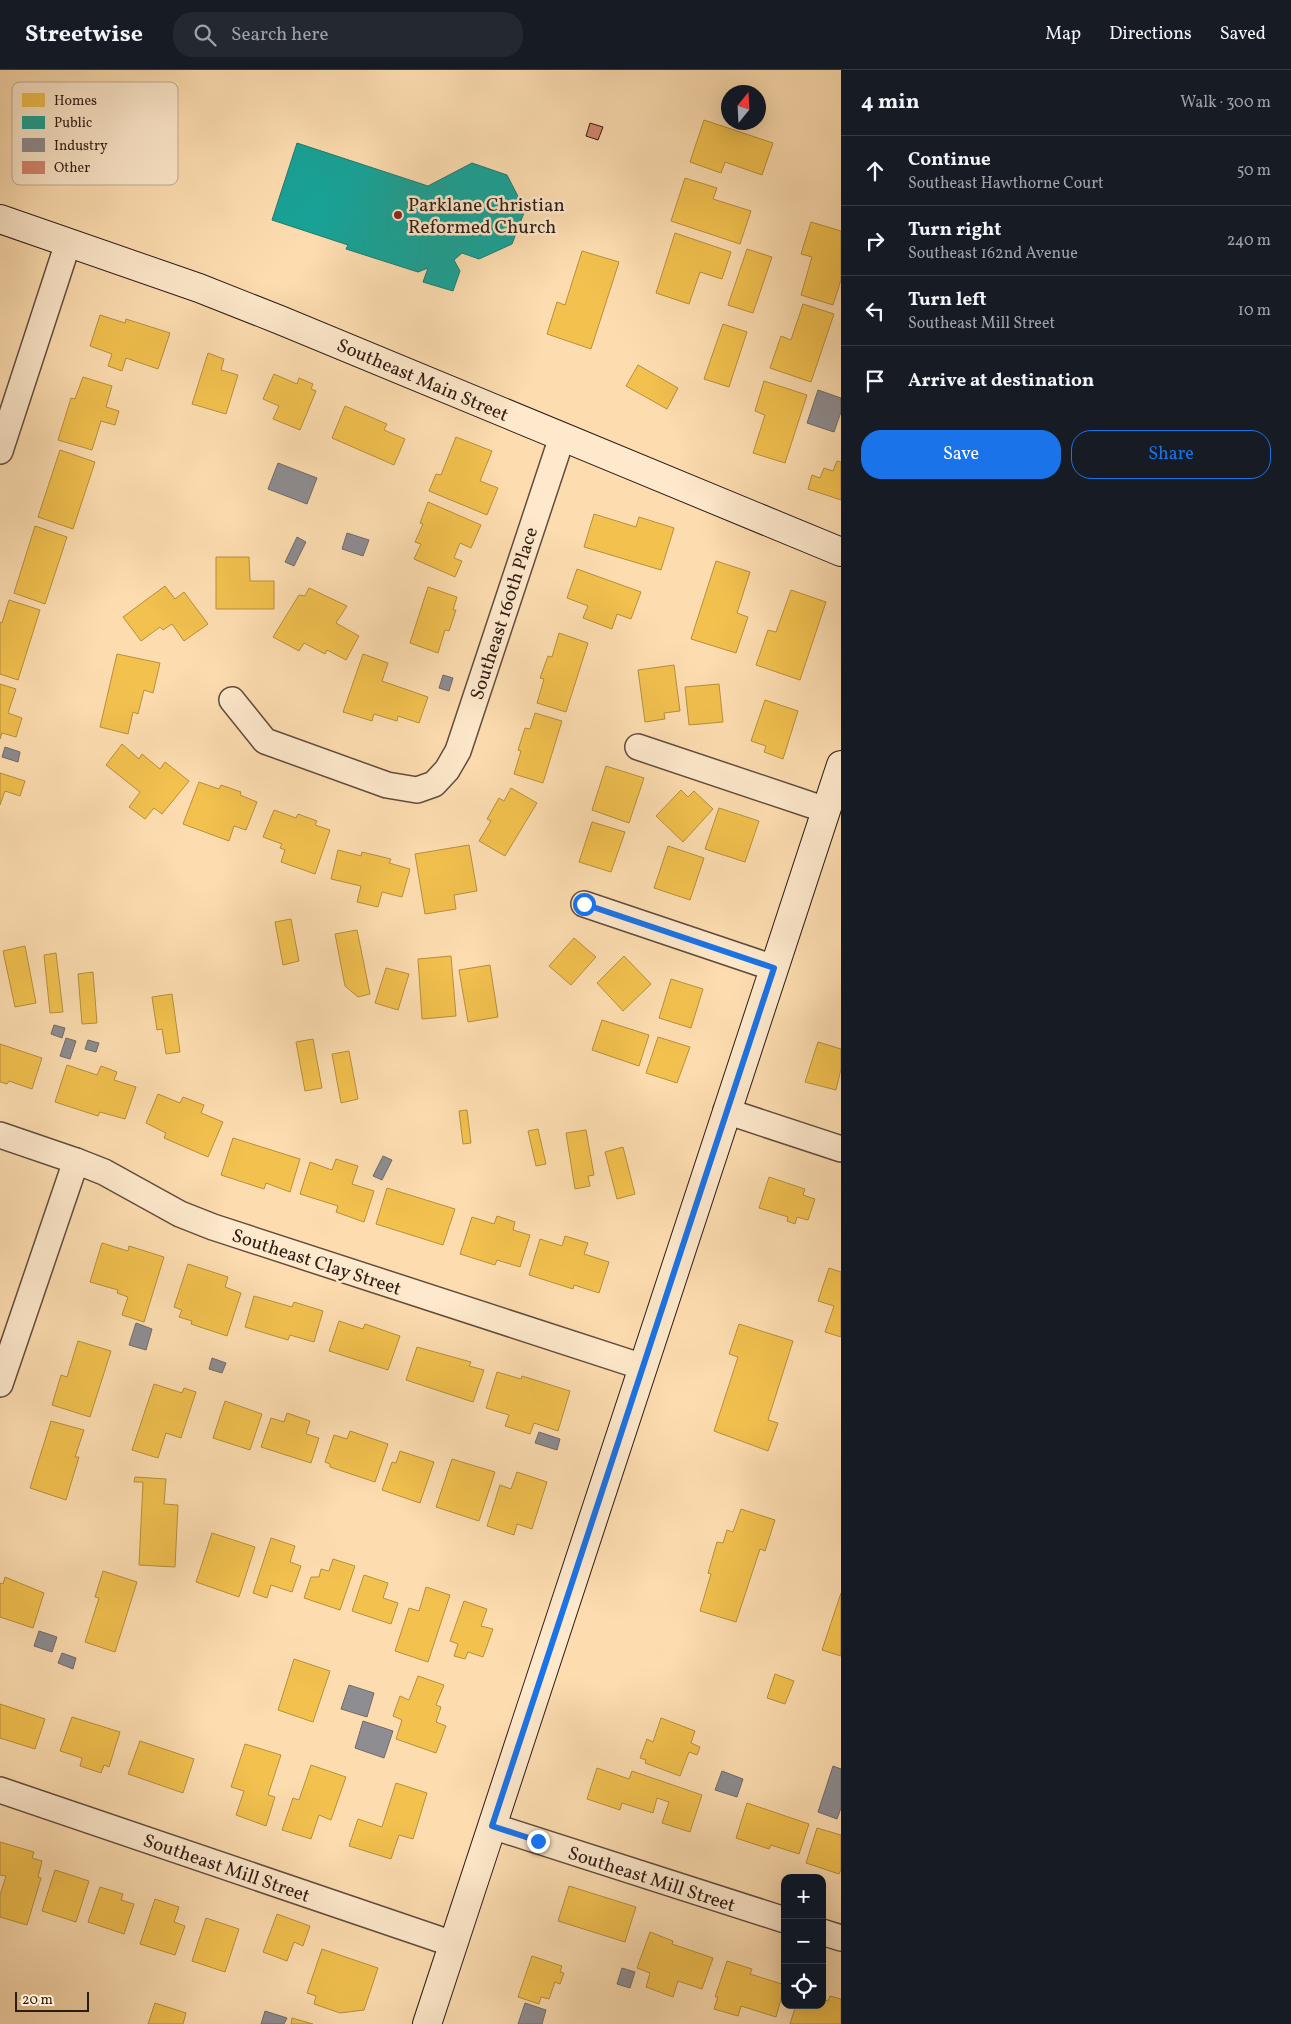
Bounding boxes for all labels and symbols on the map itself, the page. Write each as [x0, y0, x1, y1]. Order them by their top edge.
legend [12, 82, 178, 185]
north arrow [721, 85, 766, 130]
text: Homes [54, 92, 97, 111]
text: Public [54, 114, 92, 133]
text: Industry [54, 137, 108, 156]
text: Other [54, 159, 90, 178]
place label: Parklane Christian Reformed Church [408, 193, 565, 241]
marker: Parklane Christian Reformed Church [392, 209, 404, 221]
street label: Southeast Main Street [332, 333, 512, 429]
street label: Southeast 160th Place [465, 524, 545, 703]
route start [573, 893, 596, 916]
street label: Southeast Clay Street [228, 1223, 405, 1303]
street label: Southeast Mill Street [140, 1828, 314, 1910]
route end [527, 1830, 550, 1853]
street label: Southeast Mill Street [564, 1841, 739, 1919]
scale bar [15, 1989, 89, 2012]

